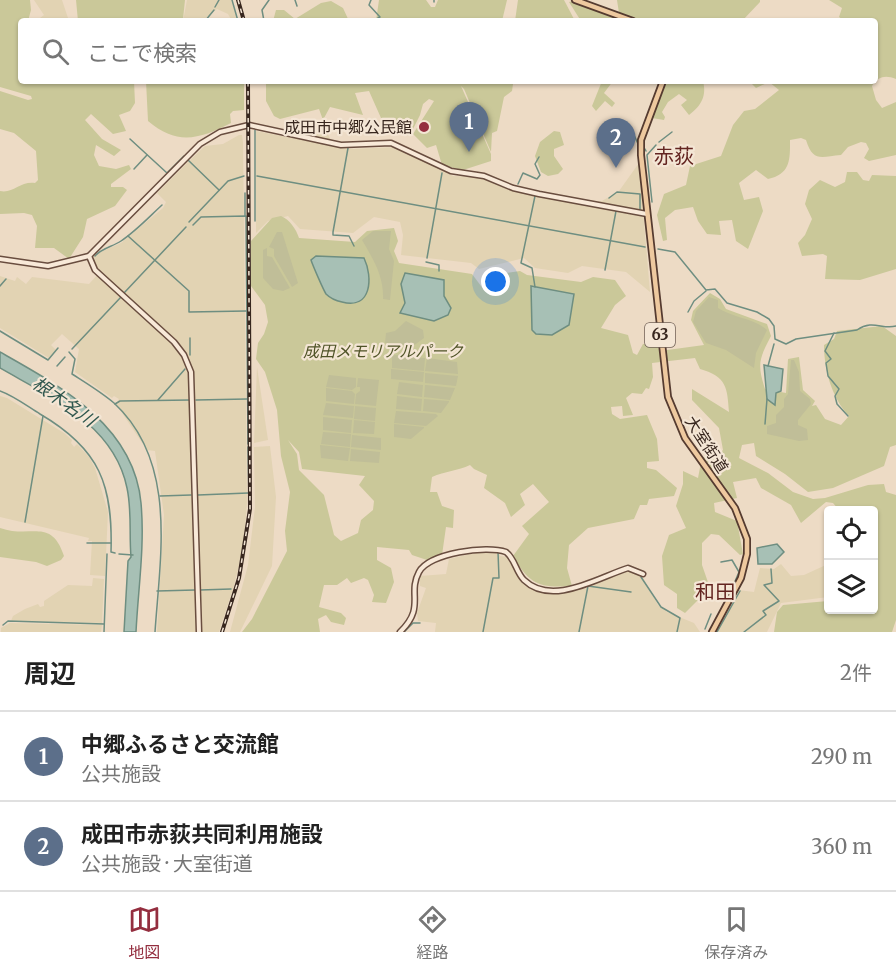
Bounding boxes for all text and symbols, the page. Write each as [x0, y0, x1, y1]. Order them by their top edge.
search box [18, 18, 878, 84]
icon: search [39, 35, 72, 68]
text: ここで検索 [87, 39, 197, 67]
pin: 1 [450, 102, 488, 152]
place label: 成田市中郷公民館 [284, 117, 412, 137]
pin: 2 [596, 118, 636, 168]
marker: 成田市中郷公民館 [417, 120, 431, 134]
district label: 赤荻 [654, 143, 694, 168]
your location [481, 267, 510, 296]
road number: 63 [645, 323, 675, 347]
park label: 成田メモリアルパーク [303, 341, 464, 361]
water label: 根木名川 [28, 372, 102, 433]
street label: 大室街道 [681, 412, 733, 476]
map controls [824, 506, 878, 614]
button: locate [824, 506, 878, 560]
button: layers [824, 560, 878, 614]
district label: 和田 [695, 579, 735, 604]
text: 周辺 [24, 657, 76, 690]
text: 2件 [840, 660, 872, 685]
text: 中郷ふるさと交流館 [81, 730, 279, 758]
text: 1 [39, 744, 48, 769]
text: 290 m [811, 744, 872, 769]
text: 公共施設 [81, 761, 161, 786]
text: 成田市赤荻共同利用施設 [81, 820, 323, 848]
text: 2 [38, 834, 49, 859]
text: 360 m [811, 834, 872, 859]
text: 公共施設 · 大室街道 [81, 851, 253, 876]
tab: 地図 [128, 903, 161, 963]
tab: 経路 [416, 903, 449, 963]
tab: 保存済み [704, 903, 768, 963]

